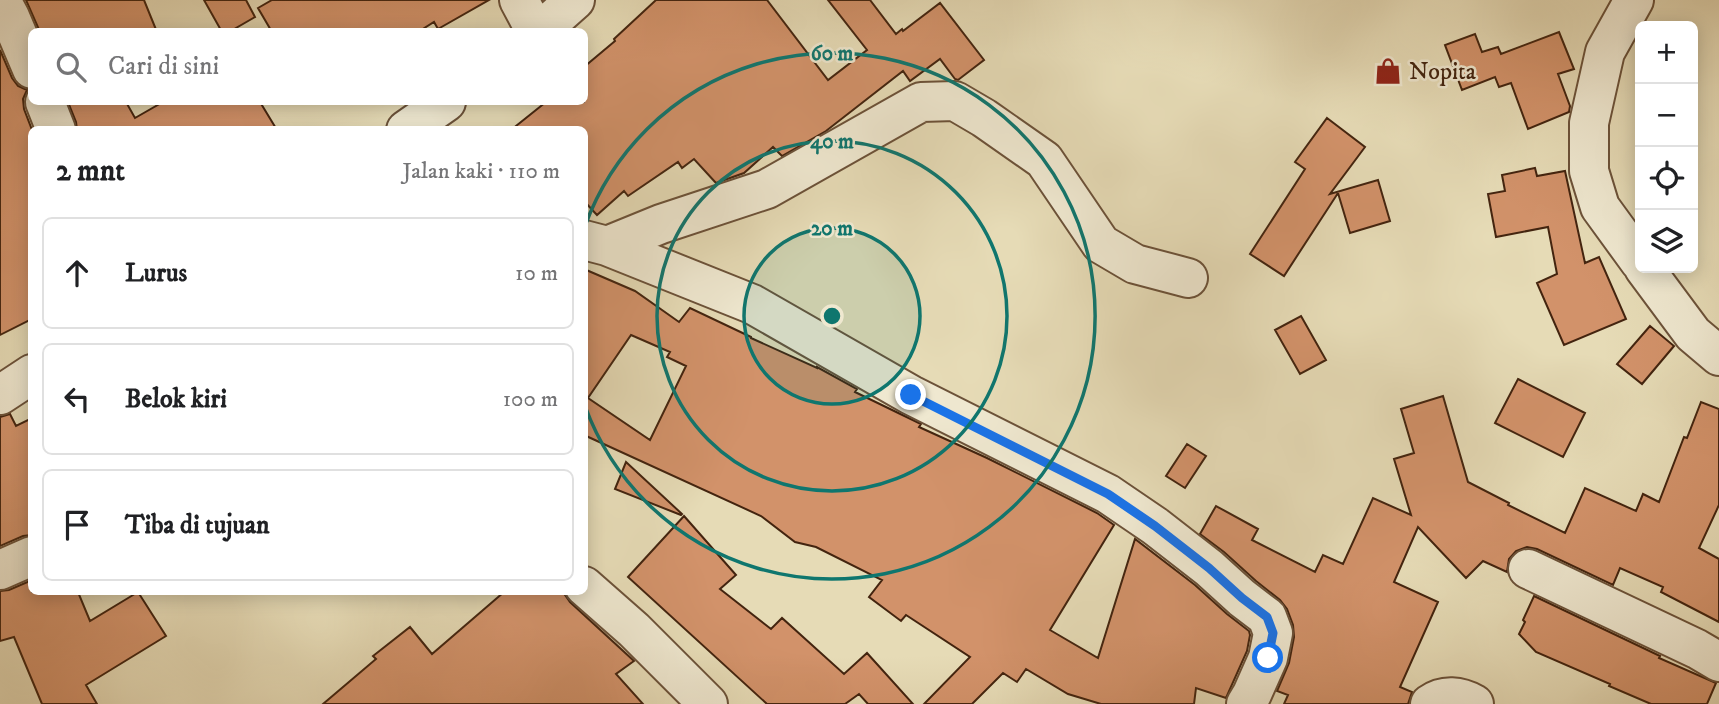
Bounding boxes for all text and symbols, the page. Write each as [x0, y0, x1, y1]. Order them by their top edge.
map controls [1635, 21, 1698, 273]
button: + [1635, 21, 1698, 84]
search box [28, 28, 588, 105]
text: 60 m [811, 41, 853, 67]
icon: search [52, 48, 90, 86]
text: Cari di sini [108, 50, 219, 83]
shop icon: Nopita [1373, 56, 1403, 86]
place label: Nopita [1409, 57, 1477, 87]
button: − [1635, 84, 1698, 147]
text: 40 m [810, 129, 854, 155]
button: locate [1635, 147, 1698, 210]
text: 2 mnt [56, 153, 125, 190]
text: Jalan kaki · 110 m [403, 157, 560, 186]
button: layers [1635, 210, 1698, 273]
text: 20 m [811, 216, 853, 242]
icon: ahead [58, 254, 96, 292]
text: Lurus [125, 257, 187, 290]
text: 10 m [515, 259, 558, 288]
centre of rings [820, 304, 844, 328]
route end [895, 379, 926, 410]
icon: left [58, 380, 96, 418]
text: Belok kiri [125, 383, 227, 416]
text: 100 m [503, 385, 558, 414]
icon: arrive [58, 506, 96, 544]
text: Tiba di tujuan [125, 509, 270, 542]
route start [1252, 642, 1283, 673]

